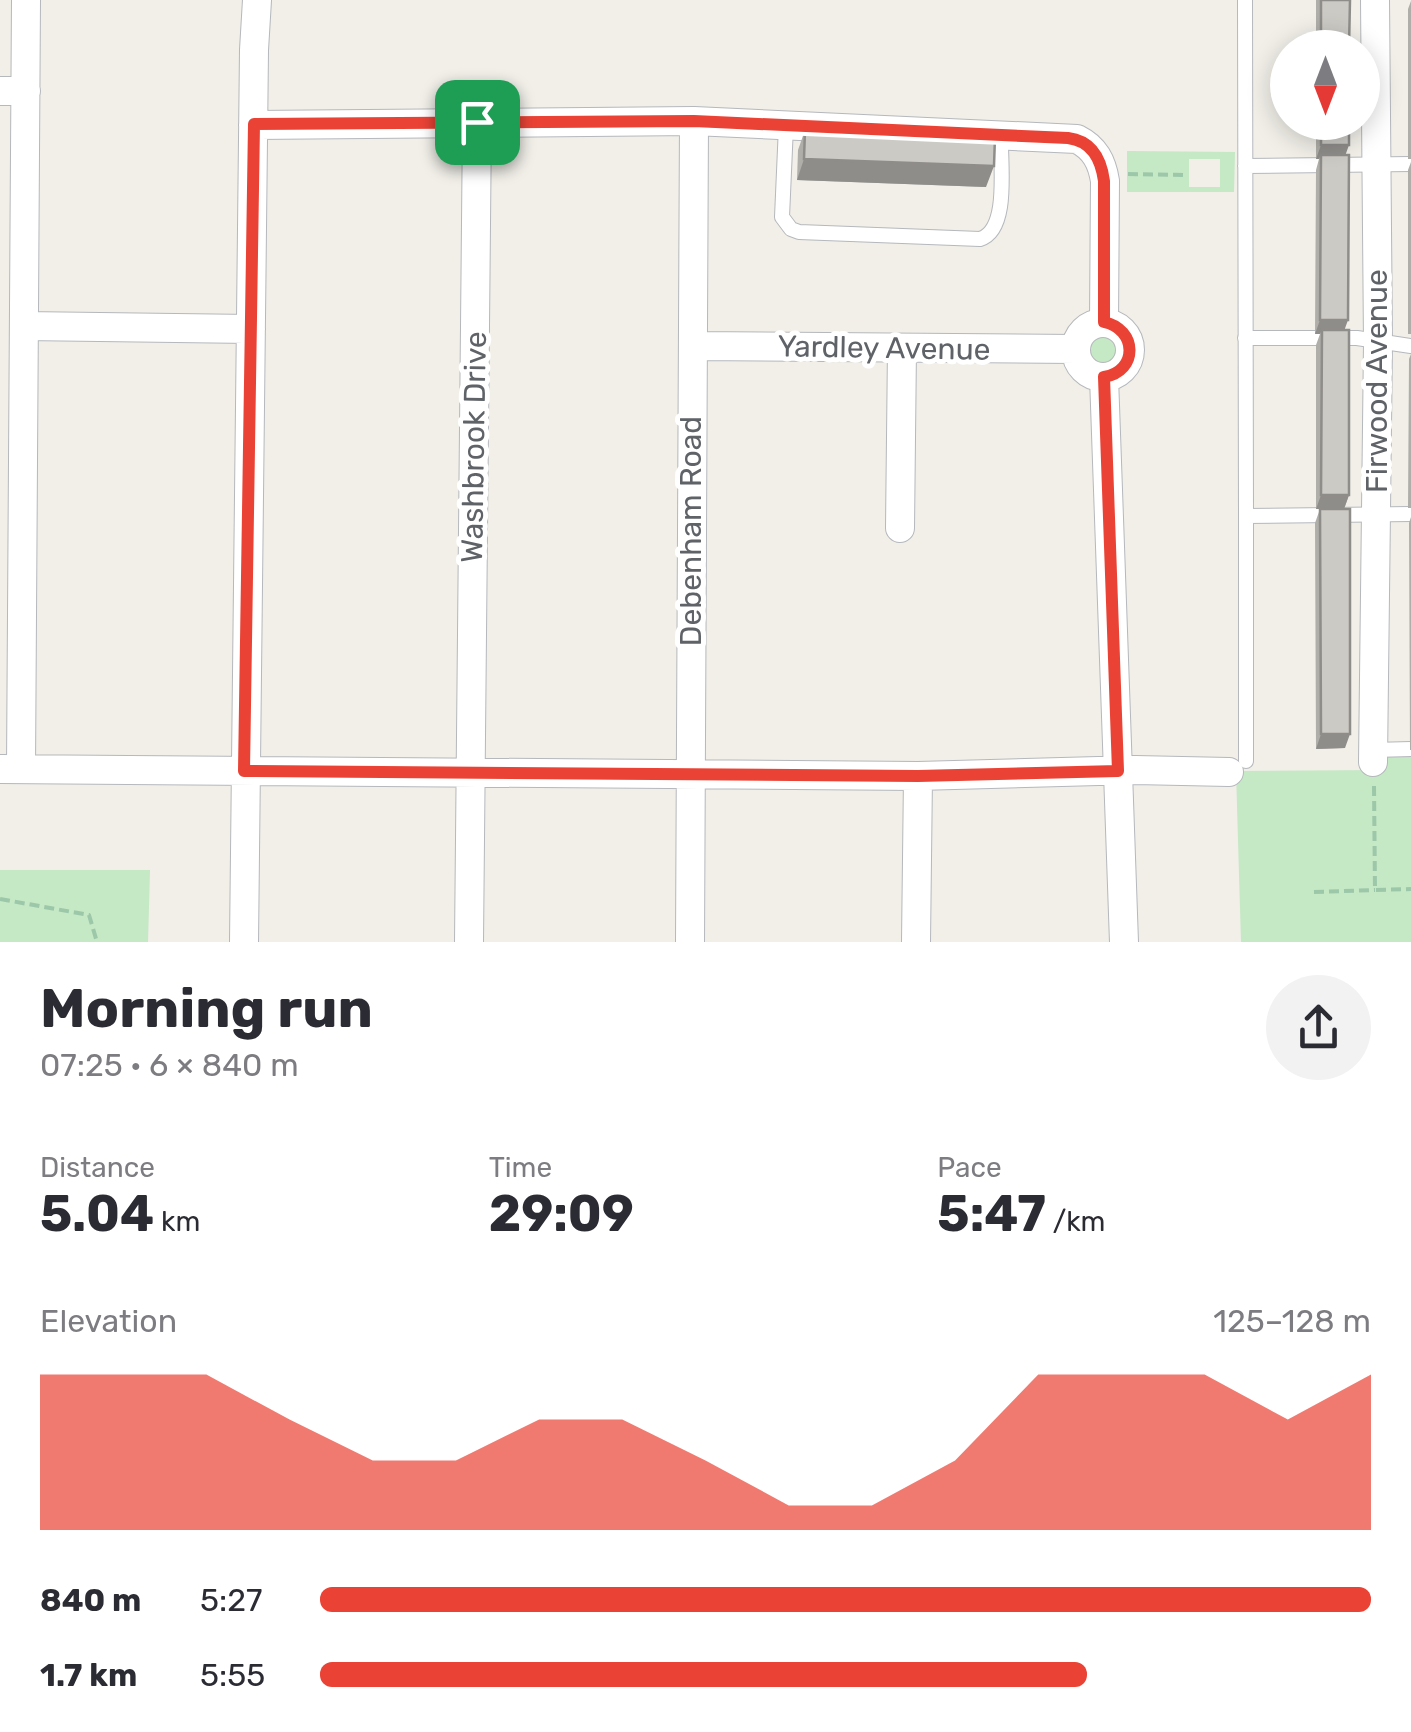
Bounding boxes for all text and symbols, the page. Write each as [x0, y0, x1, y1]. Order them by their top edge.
north arrow [1270, 30, 1380, 140]
map controls [1270, 30, 1380, 140]
pin [435, 80, 520, 165]
icon: arrive [450, 95, 505, 150]
street label: Firwood Avenue [1359, 269, 1395, 493]
street label: Yardley Avenue [777, 328, 991, 368]
street label: Washbrook Drive [454, 331, 494, 563]
street label: Debenham Road [673, 416, 709, 646]
button: share [1266, 975, 1371, 1080]
text: Morning run [40, 976, 373, 1041]
text: 07:25 · 6 × 840 m [40, 1046, 299, 1084]
text: Distance [40, 1151, 155, 1184]
text: Time [489, 1151, 552, 1184]
text: Pace [937, 1151, 1002, 1184]
text: 5.04 [40, 1184, 154, 1244]
text: 29:09 [489, 1184, 634, 1244]
text: 5:47 [937, 1184, 1046, 1244]
text: km [154, 1205, 200, 1238]
text: /km [1046, 1205, 1106, 1238]
text: Elevation [40, 1302, 177, 1340]
text: 125–128 m [1213, 1302, 1371, 1340]
text: 840 m [40, 1581, 141, 1619]
text: 5:27 [200, 1581, 262, 1619]
text: 1.7 km [40, 1656, 137, 1694]
text: 5:55 [200, 1656, 265, 1694]

